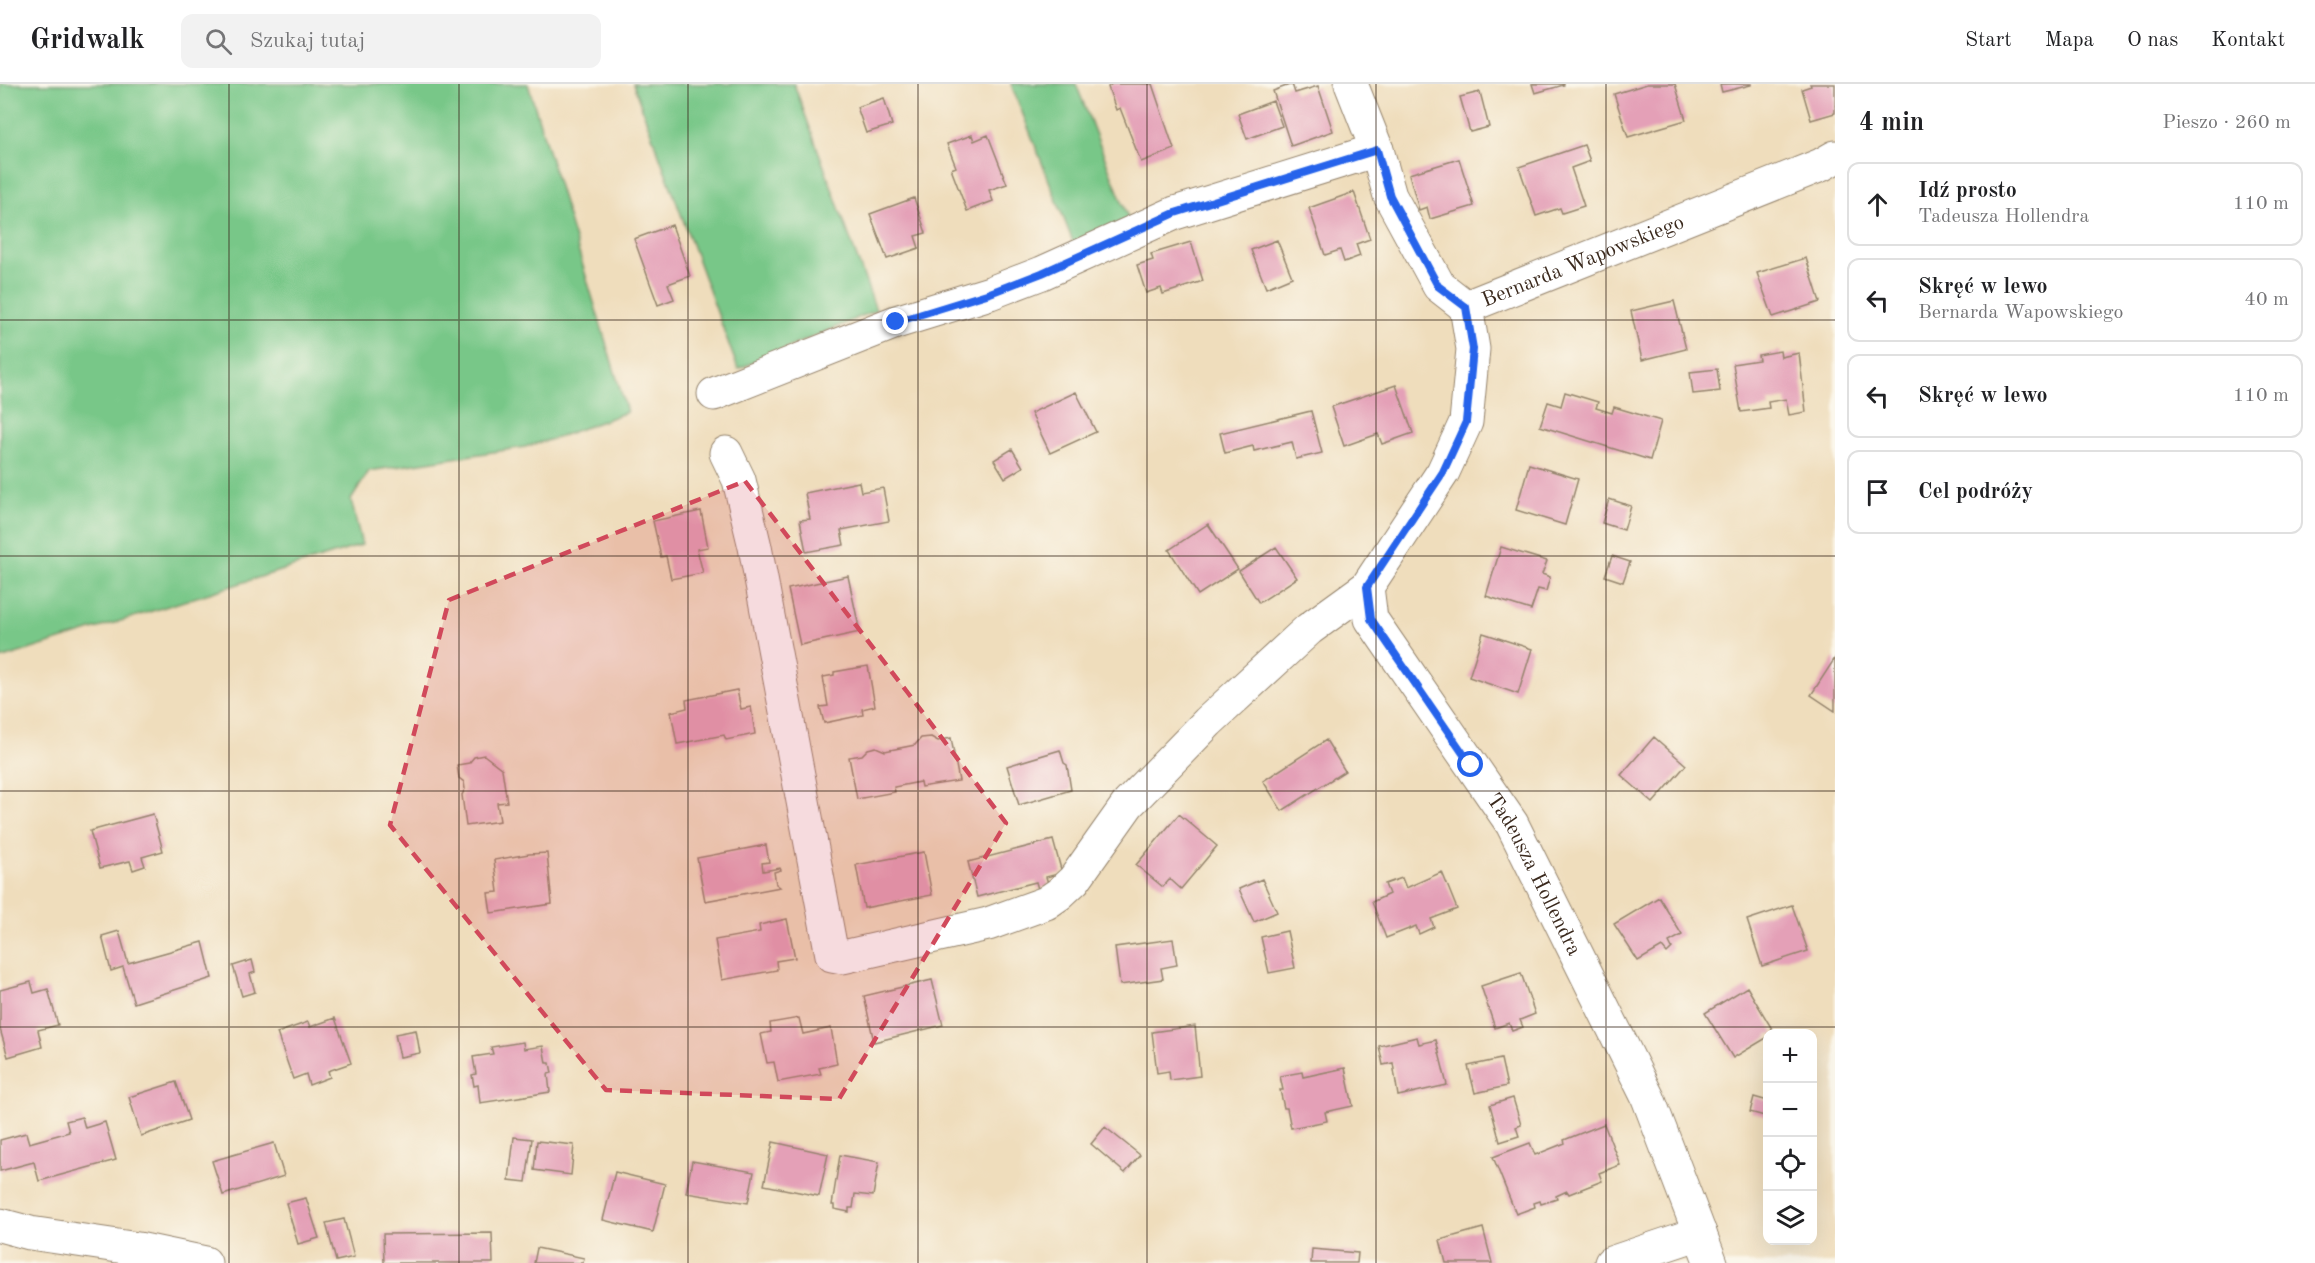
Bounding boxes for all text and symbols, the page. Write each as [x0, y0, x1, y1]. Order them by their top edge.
search box [181, 14, 601, 68]
icon: search [202, 25, 235, 58]
text: Gridwalk [30, 27, 145, 55]
text: Szukaj tutaj [250, 30, 365, 52]
text: Start [1965, 30, 2012, 51]
text: Mapa [2045, 30, 2094, 51]
text: O nas [2127, 30, 2178, 51]
text: Kontakt [2211, 30, 2285, 51]
text: 4 min [1859, 110, 1924, 136]
text: Pieszo · 260 m [2162, 113, 2291, 133]
text: Idź prosto [1918, 180, 2017, 202]
icon: ahead [1861, 188, 1894, 221]
text: 110 m [2233, 194, 2289, 214]
text: Tadeusza Hollendra [1918, 207, 2089, 227]
street label: Bernarda Wapowskiego [1479, 212, 1687, 312]
text: Skręć w lewo [1918, 276, 2048, 298]
icon: left [1861, 284, 1894, 317]
text: 40 m [2244, 290, 2289, 310]
text: Bernarda Wapowskiego [1918, 303, 2124, 323]
route end [882, 308, 908, 334]
icon: left [1861, 380, 1894, 413]
text: Skręć w lewo [1918, 385, 2048, 407]
text: 110 m [2233, 386, 2289, 406]
icon: arrive [1861, 476, 1894, 509]
text: Cel podróży [1918, 481, 2033, 503]
route start [1457, 751, 1483, 777]
street label: Tadeusza Hollendra [1482, 790, 1585, 959]
map controls [1763, 1029, 1817, 1245]
button: + [1763, 1029, 1817, 1083]
button: − [1763, 1083, 1817, 1137]
button: locate [1763, 1137, 1817, 1191]
button: layers [1763, 1191, 1817, 1245]

